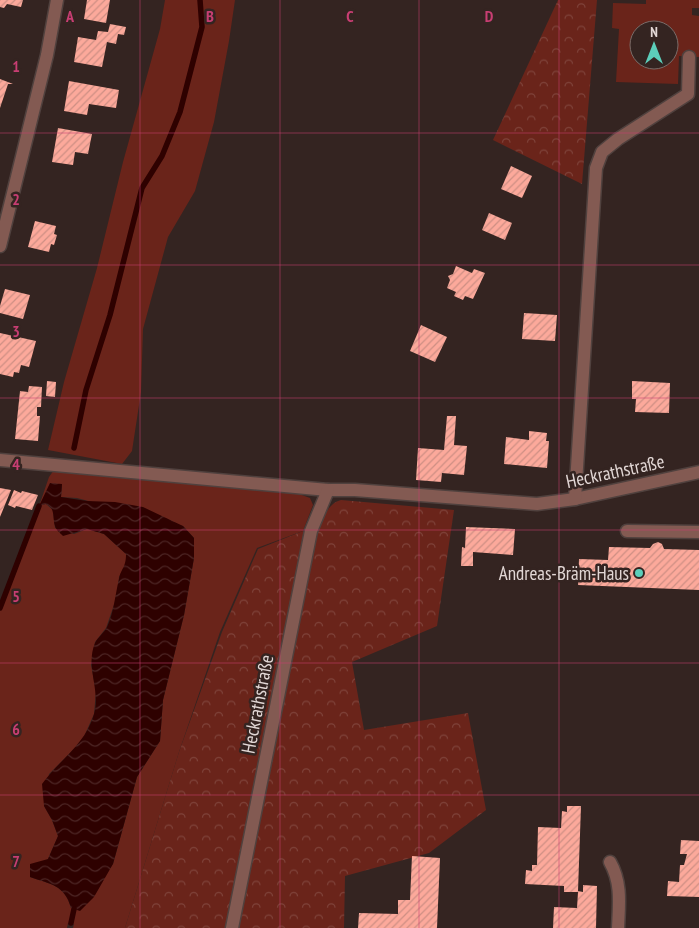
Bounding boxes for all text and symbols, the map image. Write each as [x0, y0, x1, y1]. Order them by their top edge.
text: A [65, 6, 75, 26]
text: B [206, 6, 214, 26]
text: C [346, 6, 354, 26]
text: D [485, 6, 494, 26]
north arrow [629, 20, 679, 70]
text: N [650, 23, 658, 41]
text: 1 [12, 56, 20, 76]
text: 2 [12, 189, 20, 209]
text: 3 [12, 321, 20, 341]
street label: Heckrathstraße [564, 449, 667, 493]
text: 4 [12, 454, 20, 474]
place label: Andreas-Bräm-Haus [499, 561, 629, 585]
marker: Andreas-Bräm-Haus [633, 567, 645, 579]
text: 5 [12, 586, 20, 606]
street label: Heckrathstraße [236, 652, 278, 755]
text: 6 [12, 719, 20, 739]
text: 7 [12, 851, 20, 871]

